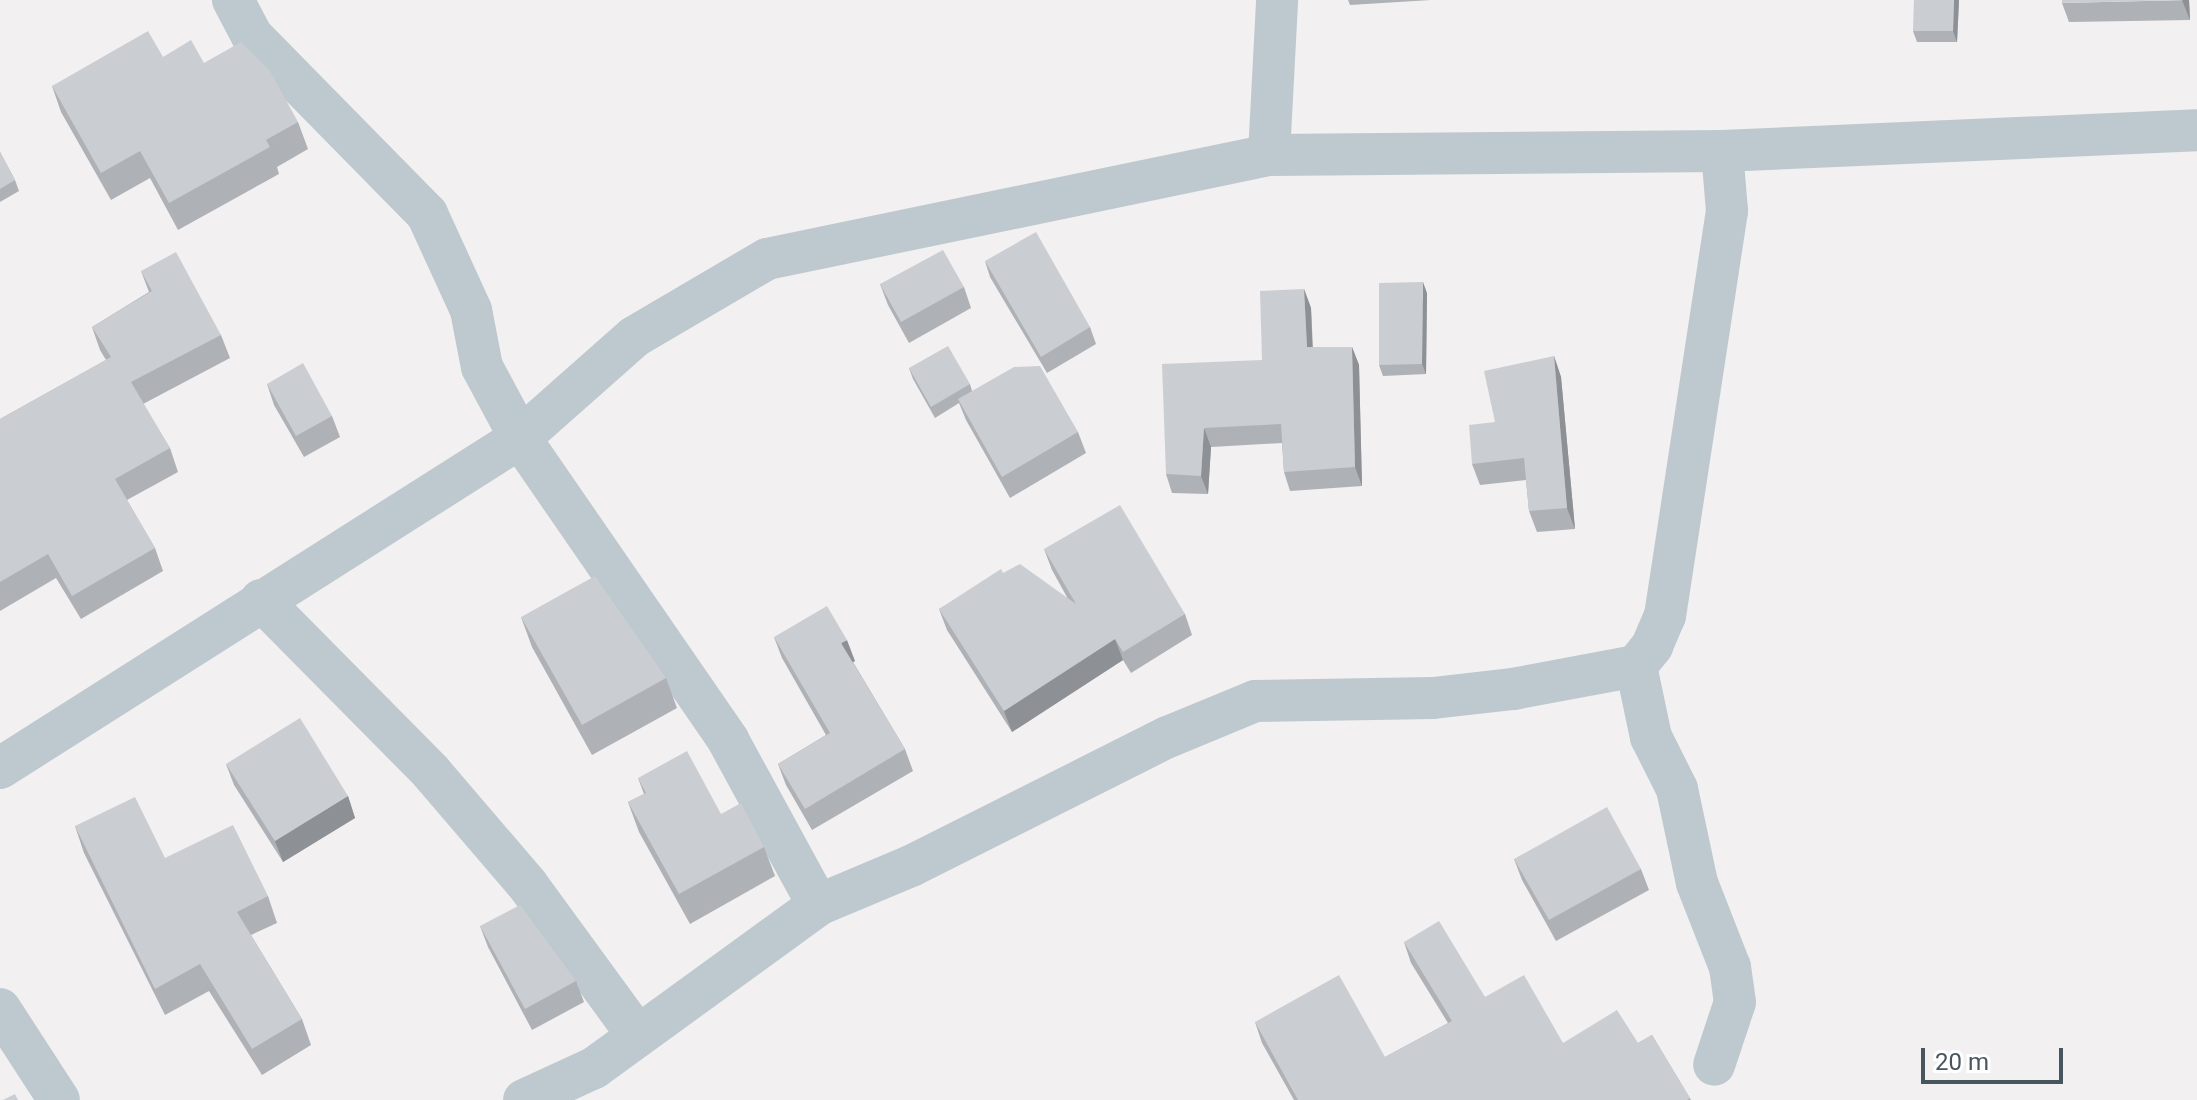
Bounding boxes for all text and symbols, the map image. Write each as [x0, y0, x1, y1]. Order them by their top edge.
scale bar [1925, 1032, 2067, 1082]
text: 20 m [1935, 1048, 1989, 1076]

